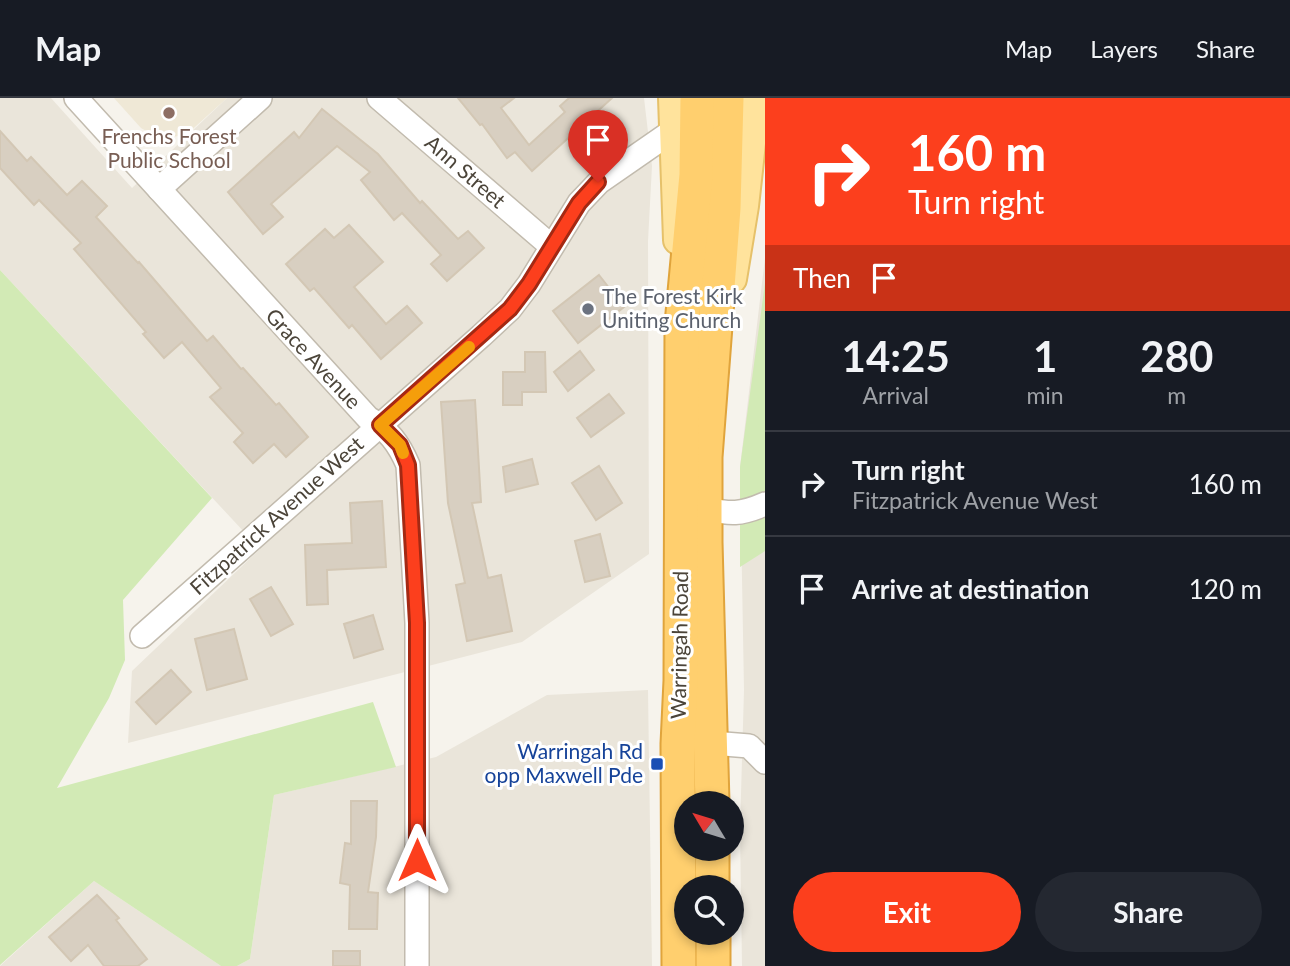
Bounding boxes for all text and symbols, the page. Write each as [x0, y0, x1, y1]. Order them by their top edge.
text: Map [35, 28, 101, 68]
text: Map [1005, 34, 1052, 63]
text: Layers [1090, 34, 1158, 63]
text: Share [1196, 34, 1255, 63]
marker: Frenchs Forest Public School [161, 105, 177, 121]
pin [568, 110, 628, 182]
icon: arrive [579, 121, 617, 159]
place label: Frenchs Forest Public School [102, 123, 237, 172]
text: 160 m [908, 123, 1046, 181]
icon: right [793, 126, 884, 217]
street label: Ann Street [421, 129, 512, 213]
text: Turn right [908, 182, 1044, 221]
icon: arrive [865, 259, 903, 297]
text: Then [793, 262, 851, 294]
place label: The Forest Kirk Uniting Church [602, 283, 743, 332]
marker: The Forest Kirk Uniting Church [580, 301, 596, 317]
street label: Grace Avenue [261, 303, 367, 413]
text: 14:25 [842, 331, 950, 381]
text: 1 [1033, 331, 1057, 381]
text: 280 [1140, 331, 1213, 381]
text: Arrival [863, 381, 929, 409]
text: min [1026, 381, 1064, 409]
text: m [1167, 381, 1186, 409]
street label: Fitzpatrick Avenue West [184, 430, 368, 599]
text: Turn right [852, 454, 965, 486]
icon: right [793, 465, 831, 503]
text: 160 m [1189, 468, 1262, 500]
text: Fitzpatrick Avenue West [852, 486, 1098, 514]
icon: arrive [793, 570, 831, 608]
street label: Warringah Road [665, 571, 692, 719]
text: Arrive at destination [852, 573, 1089, 605]
text: 120 m [1189, 573, 1262, 605]
place label: Warringah Rd opp Maxwell Pde [484, 738, 643, 787]
marker: Warringah Rd opp Maxwell Pde [649, 756, 665, 772]
north arrow [674, 791, 744, 861]
map controls [674, 791, 744, 945]
position arrow [380, 823, 454, 897]
button: Exit [793, 872, 1021, 952]
button: Share [1035, 872, 1262, 952]
button: search [674, 875, 744, 945]

